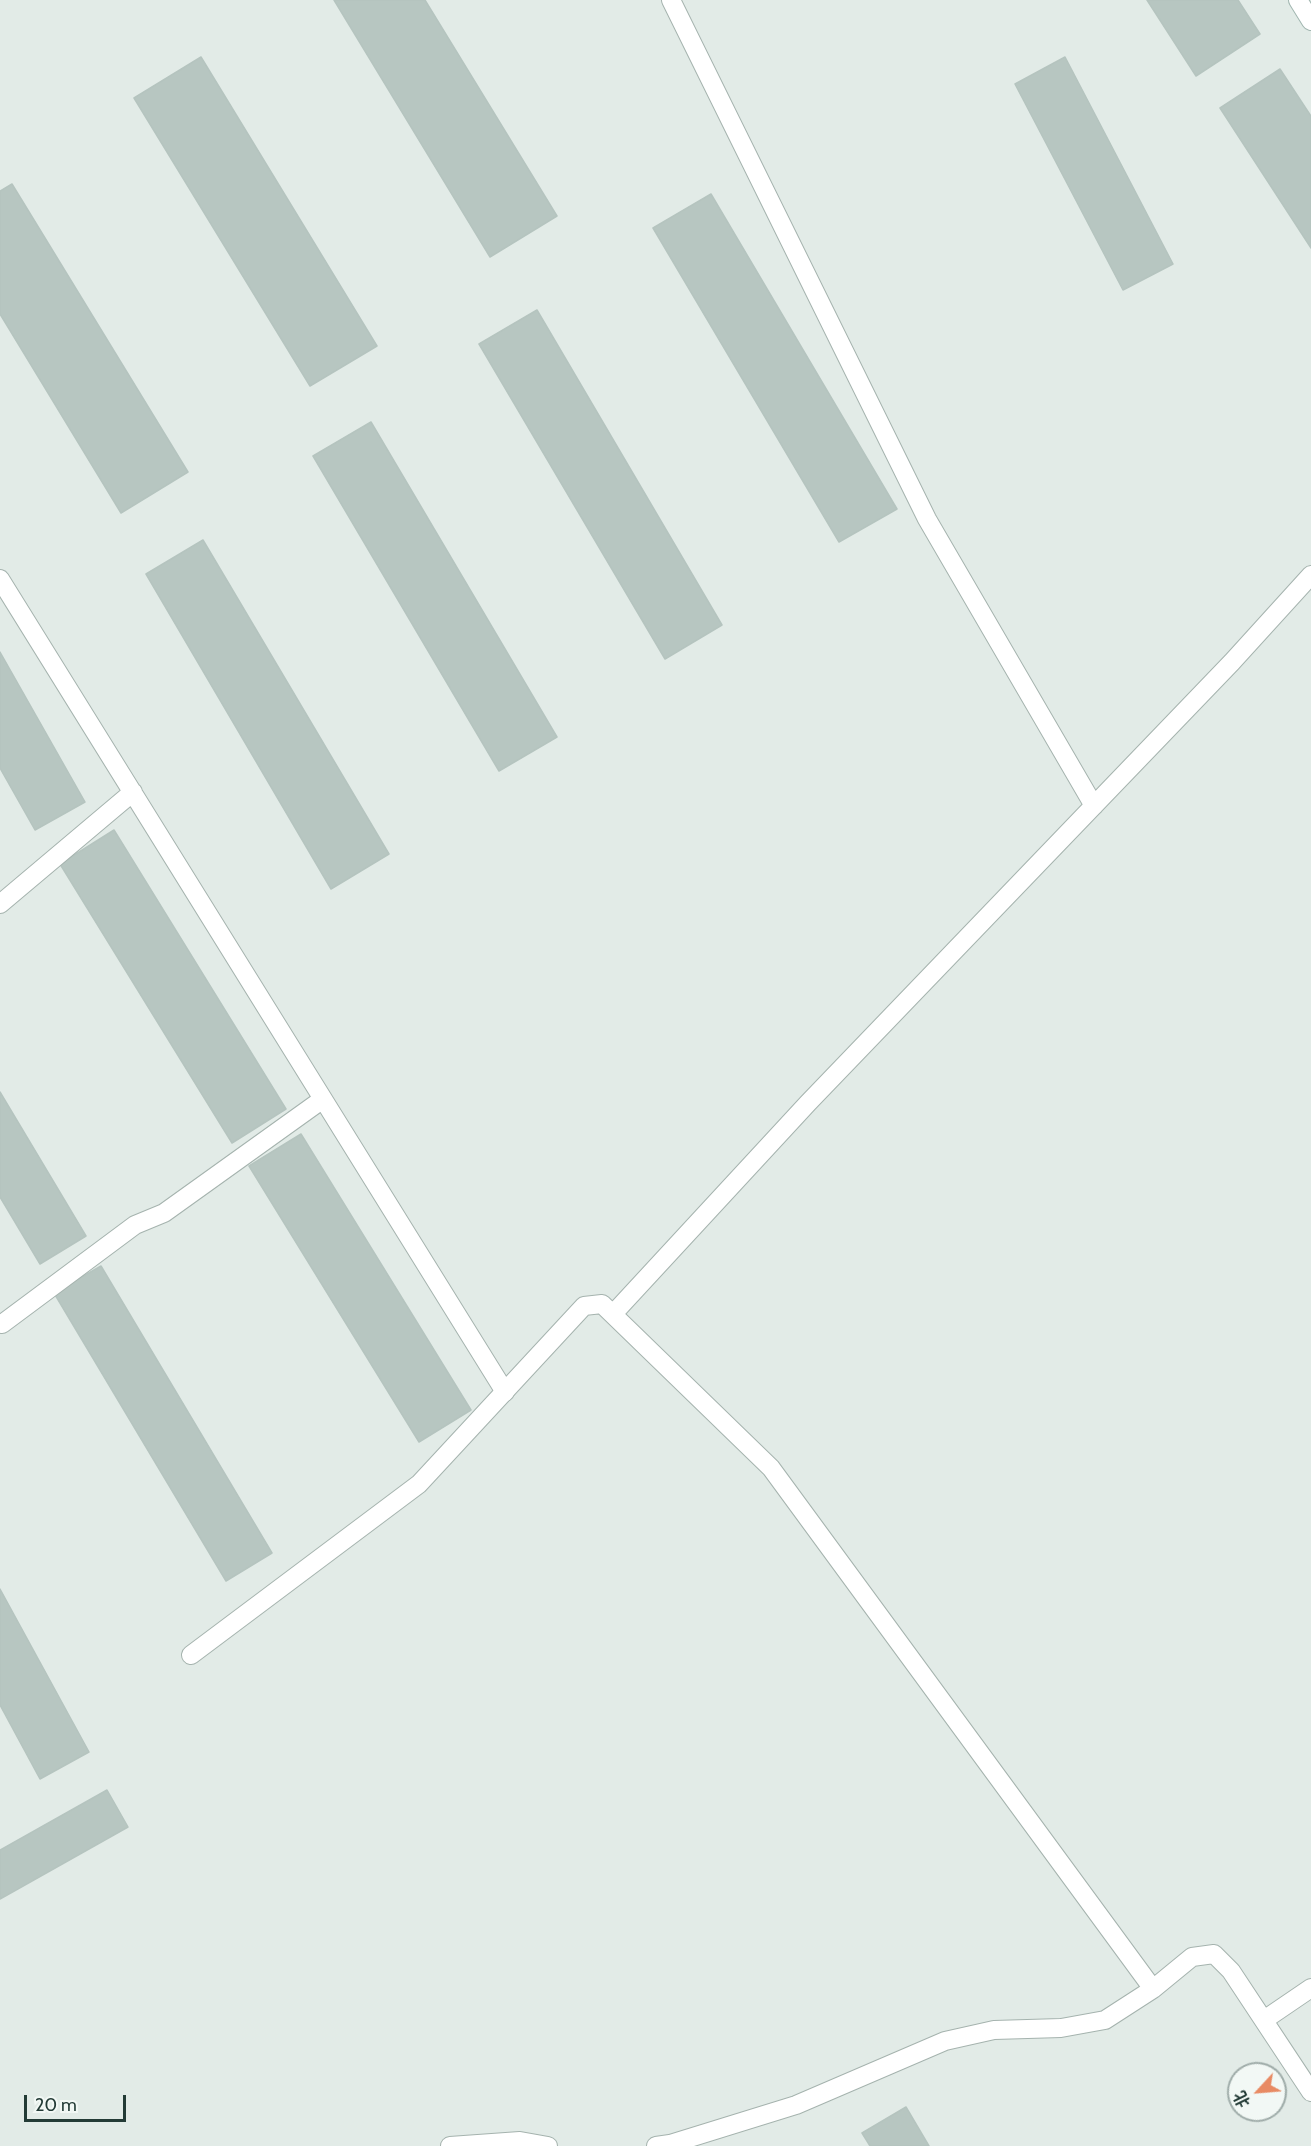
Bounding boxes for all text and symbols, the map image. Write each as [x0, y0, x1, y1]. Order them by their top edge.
north arrow [1227, 2062, 1287, 2122]
scale bar [27, 2083, 129, 2121]
text: 北 [1230, 2088, 1254, 2111]
text: 20 m [35, 2094, 77, 2116]

